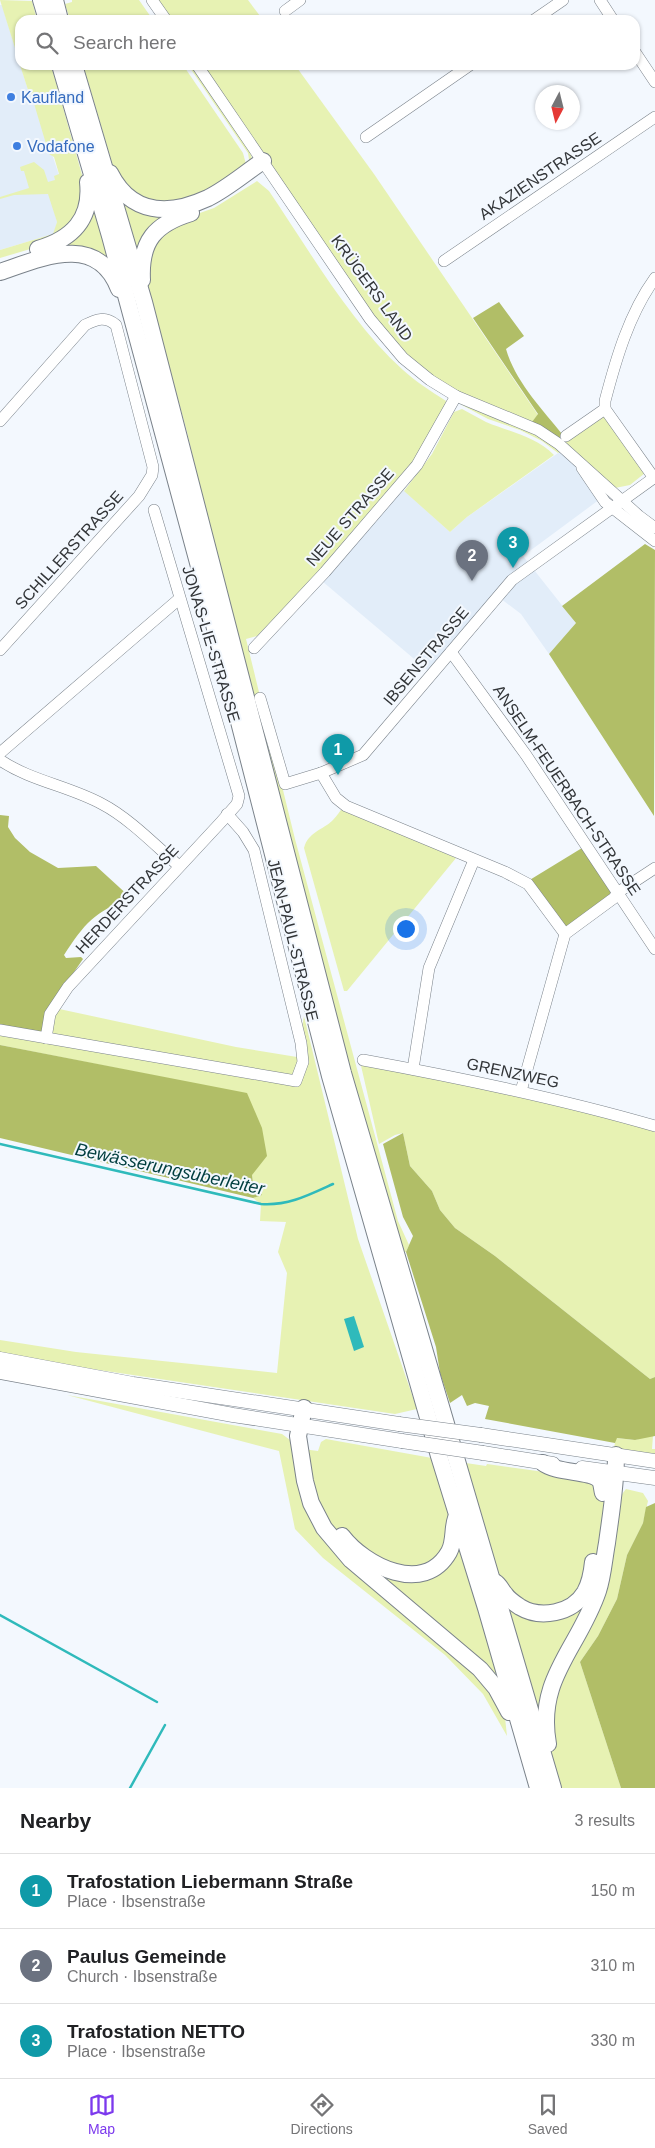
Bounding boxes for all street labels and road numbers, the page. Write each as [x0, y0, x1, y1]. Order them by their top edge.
street label: AKAZIENSTRASSE [476, 129, 604, 223]
street label: KRÜGERS LAND [328, 232, 416, 344]
street label: NEUE STRASSE [303, 465, 397, 569]
street label: SCHILLERSTRASSE [12, 487, 126, 613]
street label: JONAS-LIE-STRASSE [179, 564, 243, 724]
street label: IBSENSTRASSE [380, 604, 472, 708]
street label: ANSELM-FEUERBACH-STRASSE [490, 682, 644, 898]
street label: HERDERSTRASSE [72, 841, 182, 957]
street label: JEAN-PAUL-STRASSE [265, 857, 321, 1023]
street label: GRENZWEG [465, 1055, 561, 1091]

